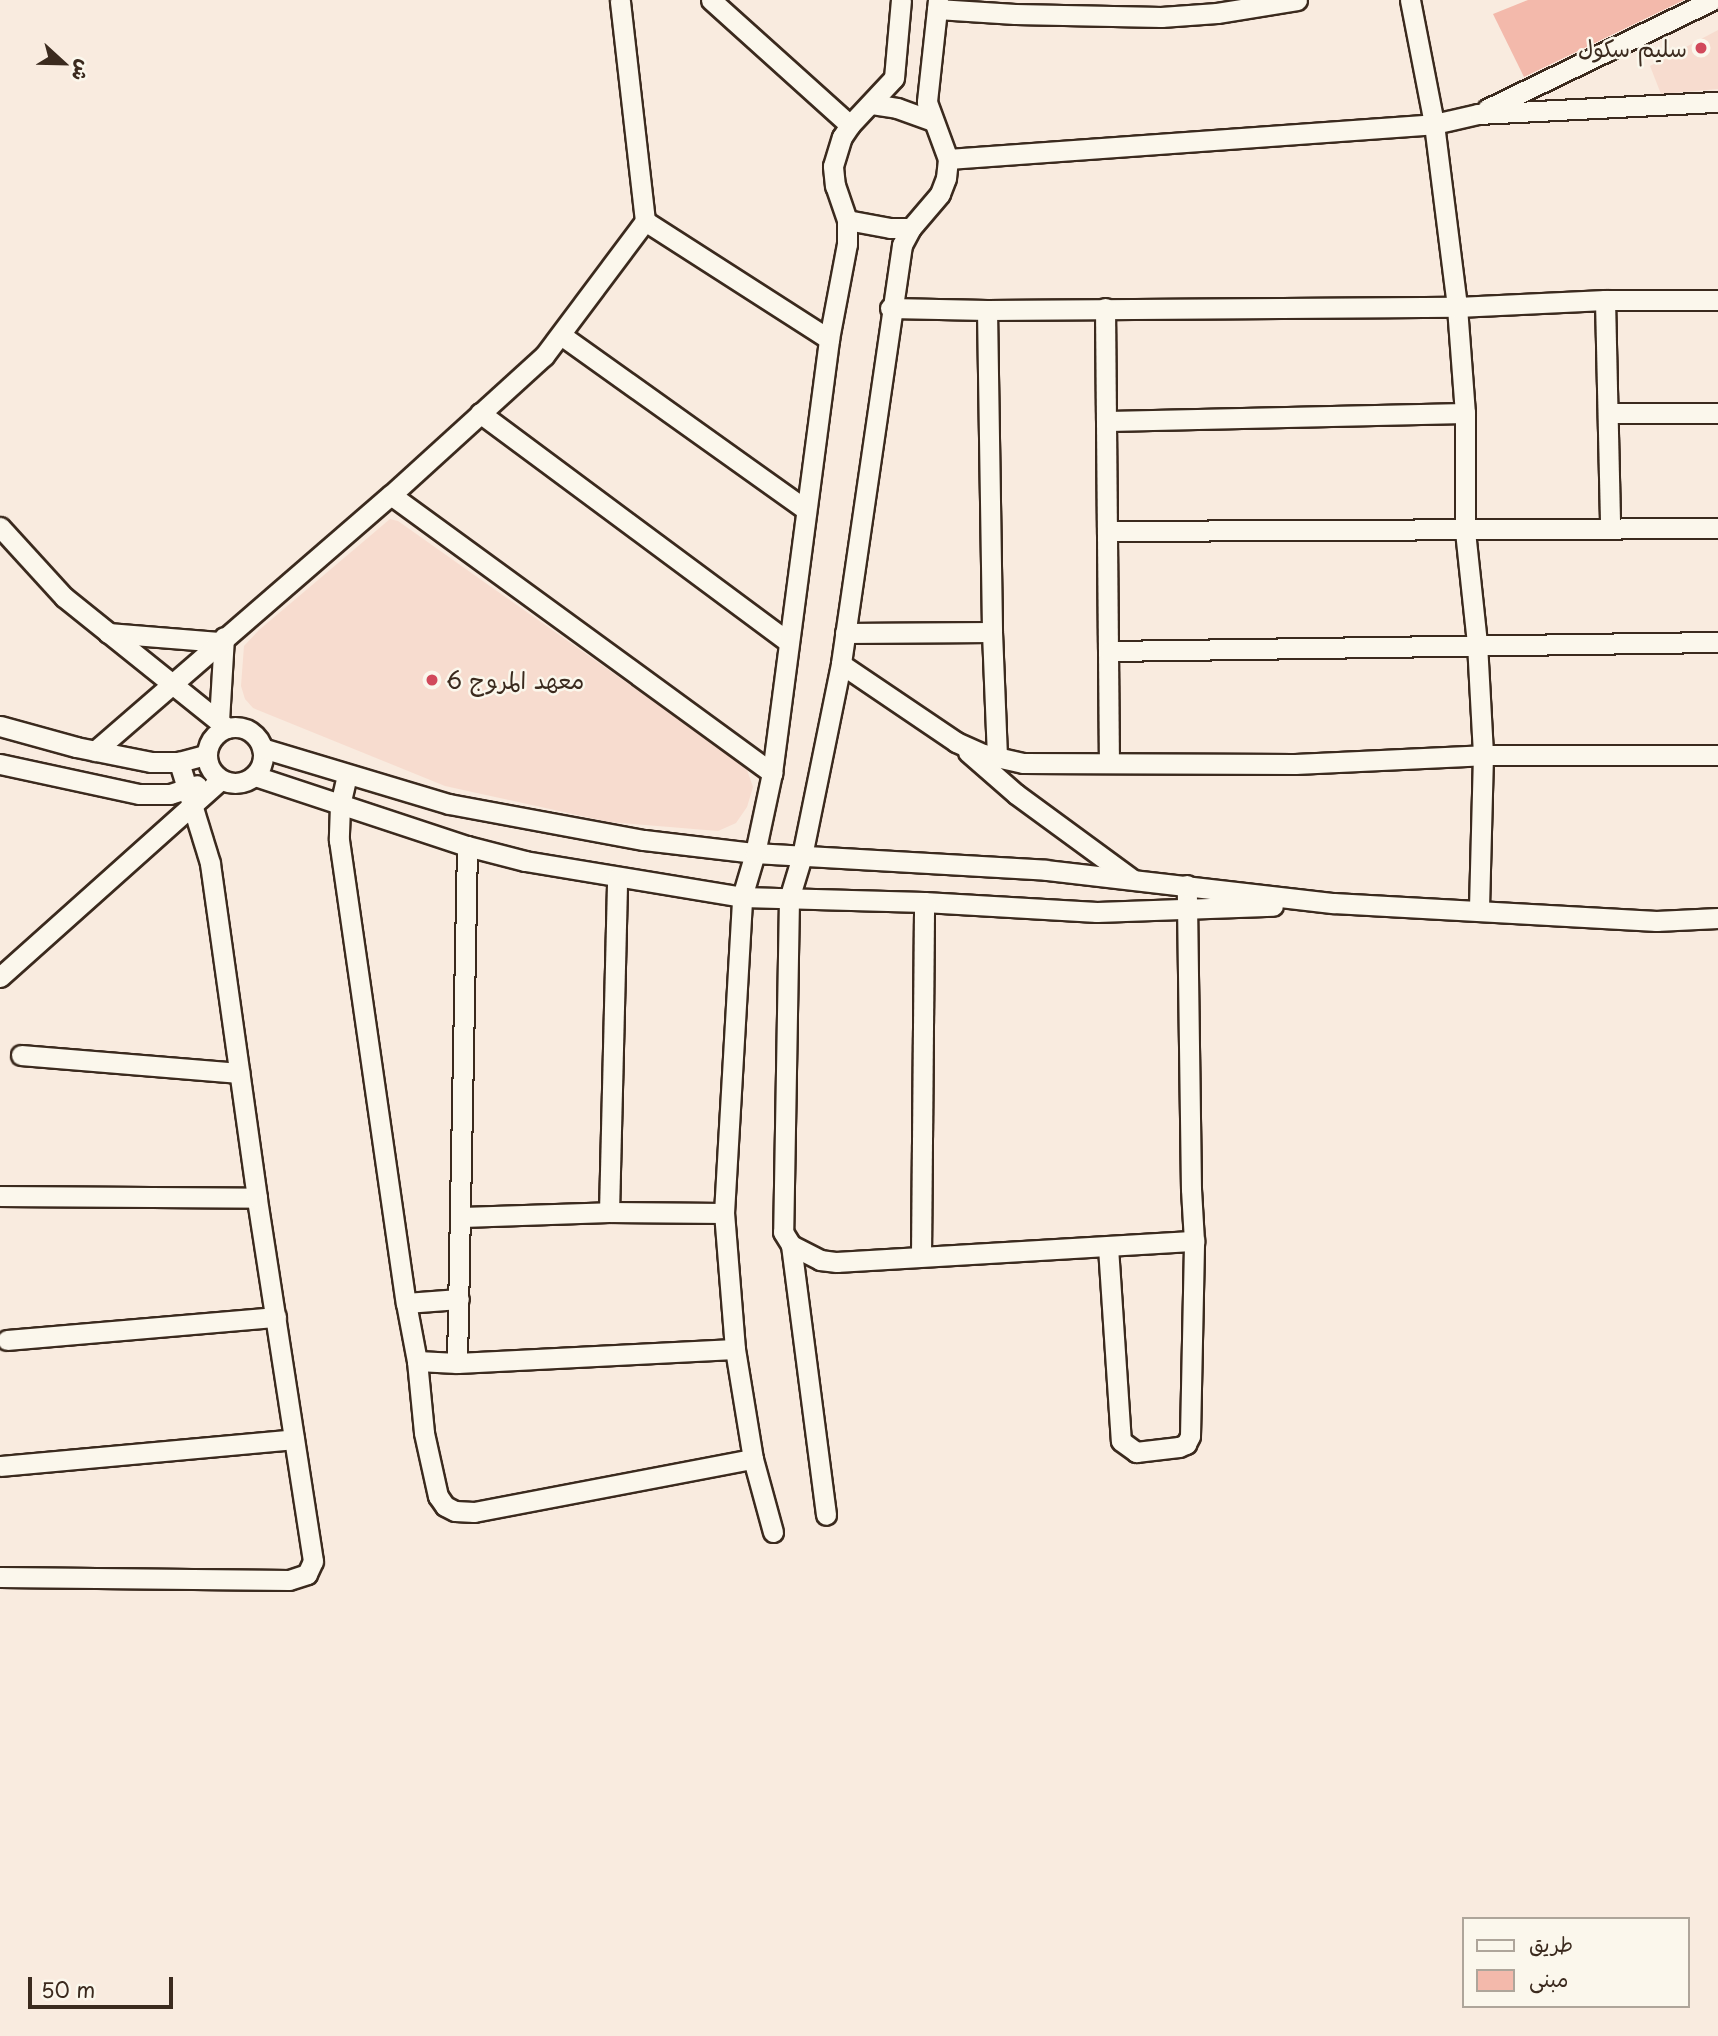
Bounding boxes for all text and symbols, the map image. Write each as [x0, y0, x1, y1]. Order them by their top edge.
north arrow [28, 28, 98, 98]
place label: سليم سكول [1578, 34, 1687, 62]
marker: سليم سكول [1693, 40, 1709, 56]
text: ش [66, 56, 99, 86]
place label: معهد المروج 6 [446, 666, 584, 694]
marker: معهد المروج 6 [424, 672, 440, 688]
legend [1462, 1917, 1690, 2008]
text: طريق [1529, 1927, 1573, 1959]
scale bar [32, 1962, 177, 2006]
text: مبنى [1529, 1962, 1568, 1994]
text: 50 m [41, 1973, 95, 2005]

